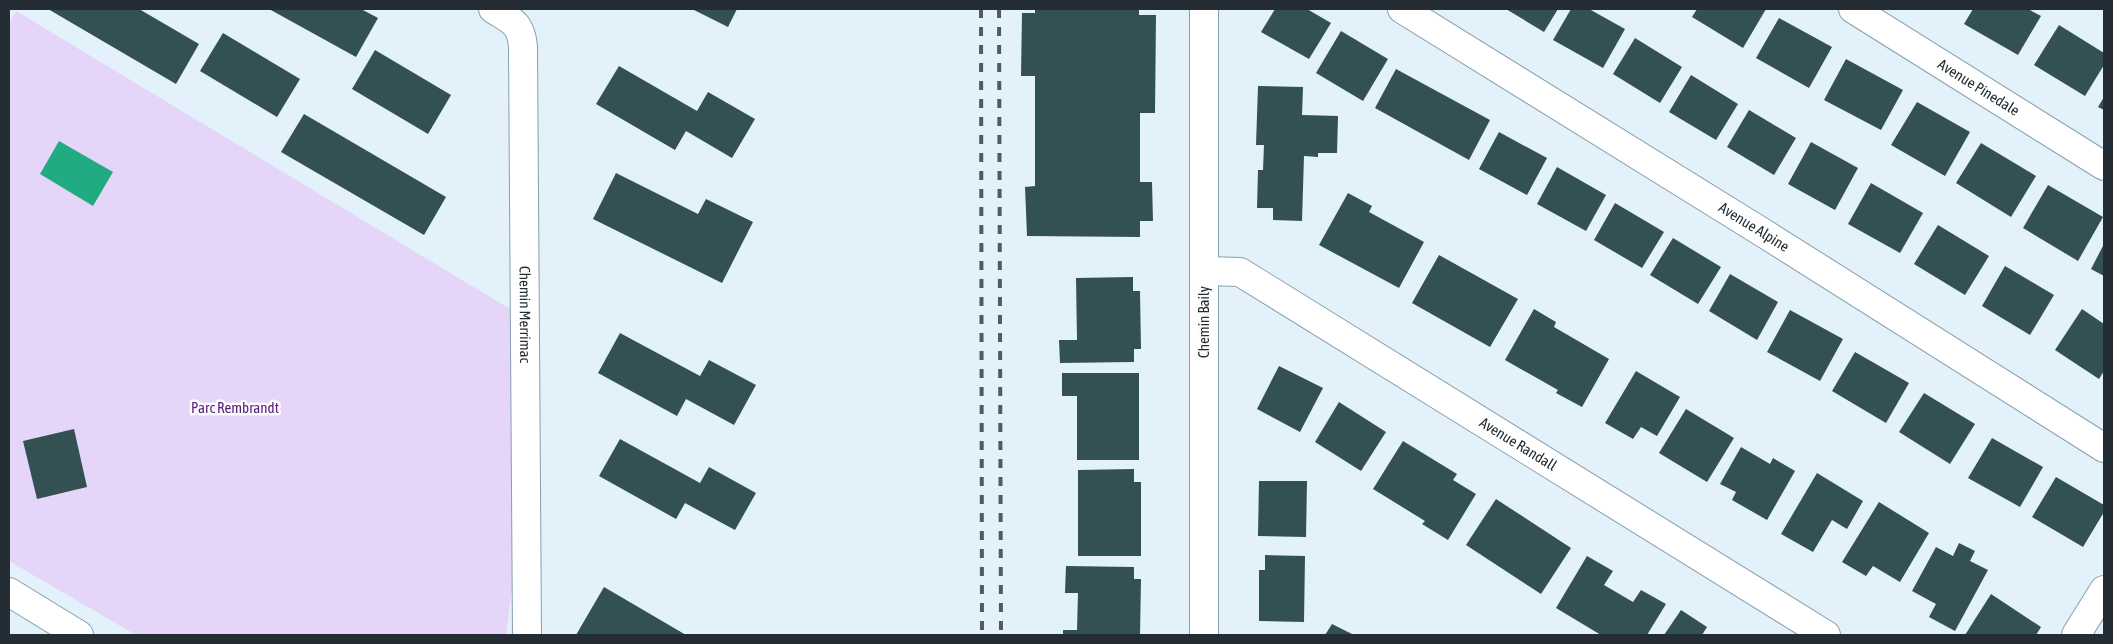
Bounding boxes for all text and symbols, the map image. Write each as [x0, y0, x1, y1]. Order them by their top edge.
street label: Avenue Pinedale [1935, 55, 2023, 119]
street label: Avenue Alpine [1716, 198, 1793, 255]
street label: Chemin Merrimac [516, 266, 534, 364]
street label: Chemin Baily [1195, 286, 1212, 358]
park label: Parc Rembrandt [191, 399, 279, 416]
street label: Avenue Randall [1477, 414, 1560, 474]

